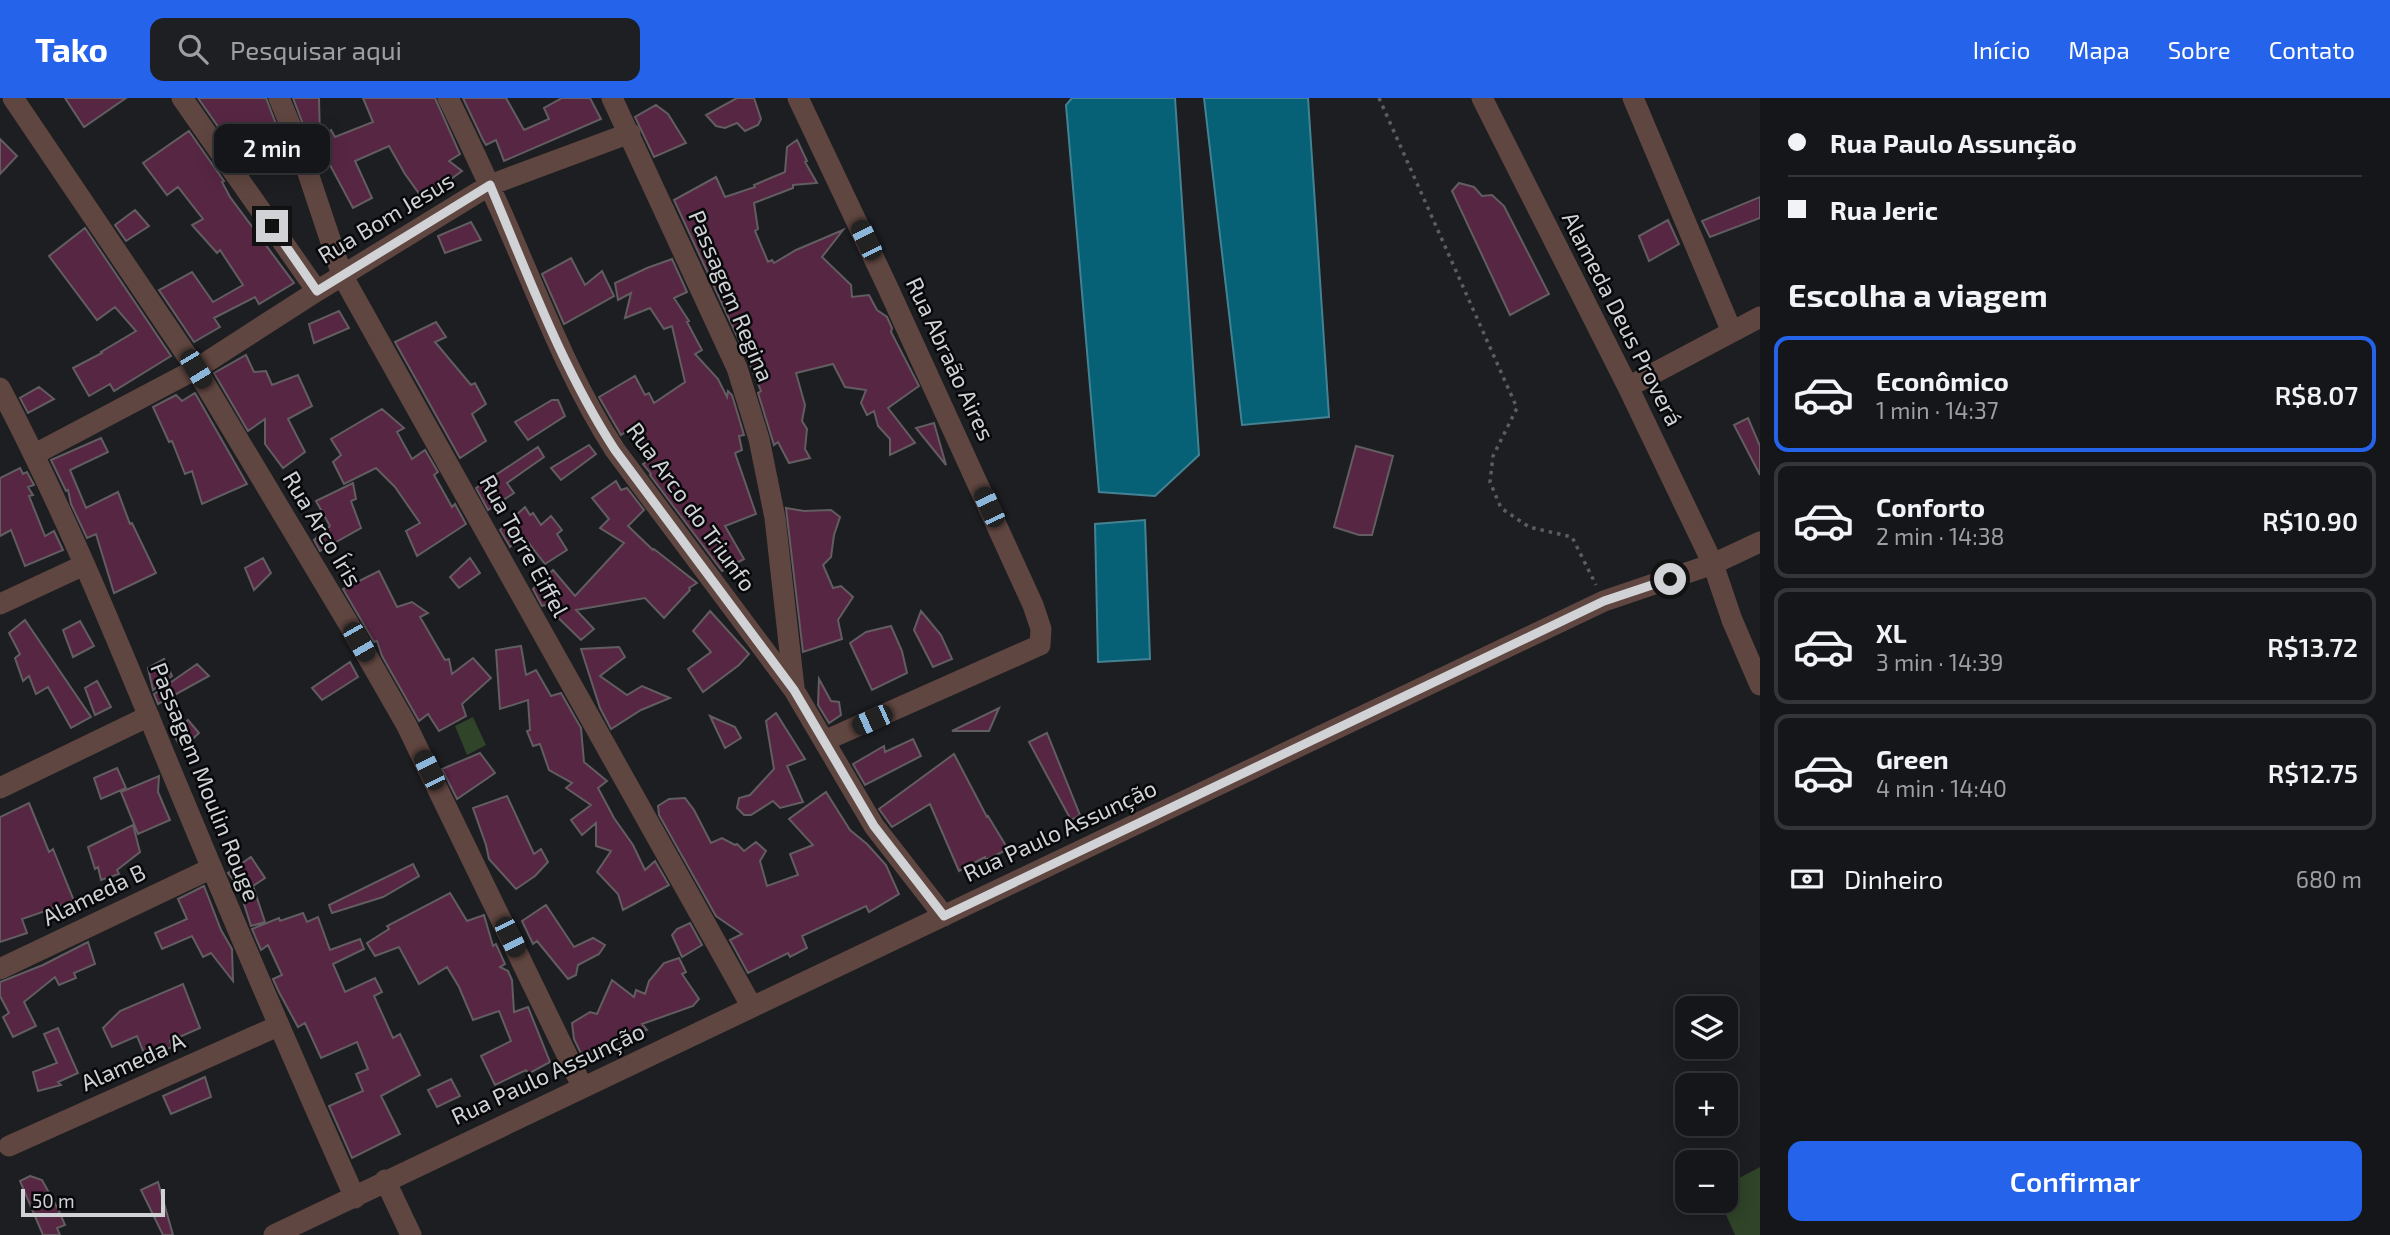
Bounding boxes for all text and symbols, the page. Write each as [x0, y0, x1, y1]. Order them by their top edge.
search box [150, 18, 640, 81]
text: Tako [35, 29, 108, 69]
icon: search [174, 30, 212, 68]
text: Pesquisar aqui [230, 34, 402, 65]
text: Início [1973, 35, 2030, 64]
text: Mapa [2068, 35, 2130, 64]
text: Sobre [2168, 35, 2231, 64]
text: Contato [2269, 35, 2355, 64]
callout: 2 min [214, 124, 330, 174]
text: Rua Paulo Assunção [1830, 127, 2077, 158]
text: 2 min [243, 134, 301, 162]
street label: Rua Bom Jesus [312, 166, 459, 269]
text: Rua Jeric [1830, 194, 1938, 225]
street label: Passagem Regina [683, 206, 781, 386]
street label: Alameda Deus Proverá [1557, 207, 1689, 430]
route end [256, 210, 288, 242]
car [848, 217, 885, 263]
street label: Rua Abraão Aires [901, 272, 1001, 445]
text: Escolha a viagem [1788, 275, 2048, 313]
car [177, 346, 216, 392]
icon: car [1792, 363, 1855, 426]
text: Econômico [1876, 365, 2009, 396]
text: R$8.07 [2275, 379, 2358, 410]
text: 1 min · 14:37 [1876, 396, 1998, 424]
street label: Rua Arco do Triunfo [621, 416, 763, 596]
street label: Rua Arco Íris [277, 466, 368, 591]
street label: Rua Torre Eiffel [474, 470, 575, 622]
car [971, 484, 1008, 530]
icon: car [1792, 489, 1855, 552]
text: Conforto [1876, 491, 1985, 522]
text: R$10.90 [2262, 505, 2358, 536]
text: 2 min · 14:38 [1876, 522, 2004, 550]
route start [1654, 563, 1686, 595]
icon: car [1792, 615, 1855, 678]
text: XL [1876, 617, 1907, 648]
car [340, 619, 379, 665]
text: R$13.72 [2267, 631, 2358, 662]
text: 3 min · 14:39 [1876, 648, 2004, 676]
street label: Passagem Moulin Rouge [145, 658, 267, 905]
car [849, 702, 896, 738]
icon: car [1792, 741, 1855, 804]
text: Green [1876, 743, 1949, 774]
car [411, 747, 448, 793]
text: R$12.75 [2268, 757, 2358, 788]
street label: Rua Paulo Assunção [959, 773, 1161, 888]
text: 4 min · 14:40 [1876, 774, 2007, 802]
street label: Alameda B [37, 857, 150, 931]
icon: cash [1788, 860, 1826, 898]
text: Dinheiro [1844, 863, 1943, 894]
text: 680 m [2296, 865, 2362, 893]
car [492, 914, 529, 960]
map controls [1675, 996, 1738, 1213]
button: layers [1675, 996, 1738, 1059]
street label: Rua Paulo Assunção [447, 1016, 649, 1131]
street label: Alameda A [76, 1025, 190, 1096]
button: + [1675, 1073, 1738, 1136]
button: Confirmar [1788, 1141, 2362, 1221]
button: − [1675, 1150, 1738, 1213]
scale bar [21, 1186, 164, 1218]
text: 50 m [32, 1189, 75, 1212]

